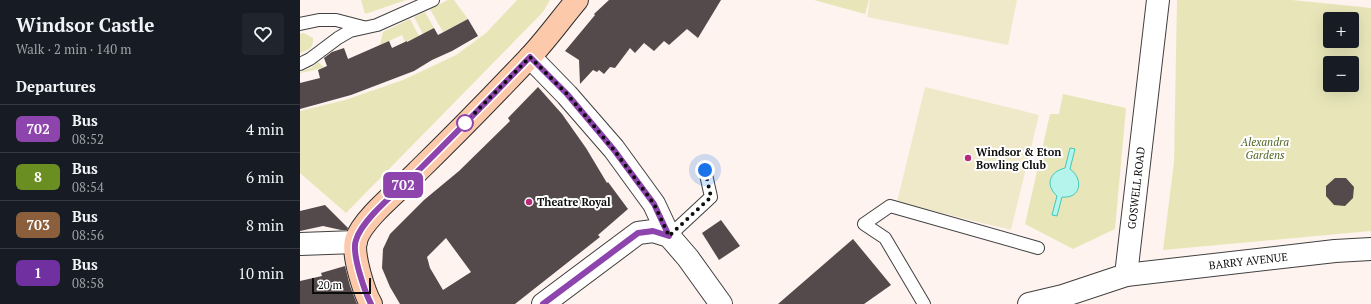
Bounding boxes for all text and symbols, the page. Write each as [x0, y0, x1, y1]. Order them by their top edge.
text: Windsor Castle [16, 12, 154, 37]
map controls [1323, 12, 1359, 92]
button: + [1323, 12, 1359, 48]
button: heart [242, 13, 284, 55]
text: Walk · 2 min · 140 m [16, 40, 131, 58]
button: − [1323, 56, 1359, 92]
text: Departures [16, 76, 96, 96]
text: Bus [72, 110, 98, 130]
unlabelled marker [456, 114, 474, 132]
text: 702 [26, 119, 50, 138]
text: 4 min [246, 119, 284, 139]
text: 08:52 [72, 130, 104, 148]
park label: Alexandra Gardens [1240, 135, 1289, 162]
place label: Windsor & Eton Bowling Club [976, 145, 1061, 172]
street label: GOSWELL ROAD [1124, 146, 1148, 230]
marker: Windsor & Eton Bowling Club [963, 153, 973, 163]
text: Bus [72, 158, 98, 178]
your location [695, 160, 715, 180]
text: 8 [34, 167, 42, 186]
text: 6 min [246, 167, 284, 187]
line badge: 702 [380, 172, 426, 198]
text: 702 [391, 175, 415, 194]
text: 08:54 [72, 178, 104, 196]
place label: Theatre Royal [537, 195, 611, 209]
marker: Theatre Royal [524, 197, 534, 207]
text: Bus [72, 206, 98, 226]
text: 703 [26, 215, 50, 234]
text: 8 min [246, 215, 284, 235]
text: 08:56 [72, 226, 104, 244]
street label: BARRY AVENUE [1208, 249, 1288, 272]
text: Bus [72, 254, 98, 274]
text: 1 [34, 263, 42, 282]
text: 10 min [238, 263, 284, 283]
text: 08:58 [72, 274, 104, 292]
scale bar [312, 276, 371, 295]
text: 20 m [318, 278, 342, 292]

